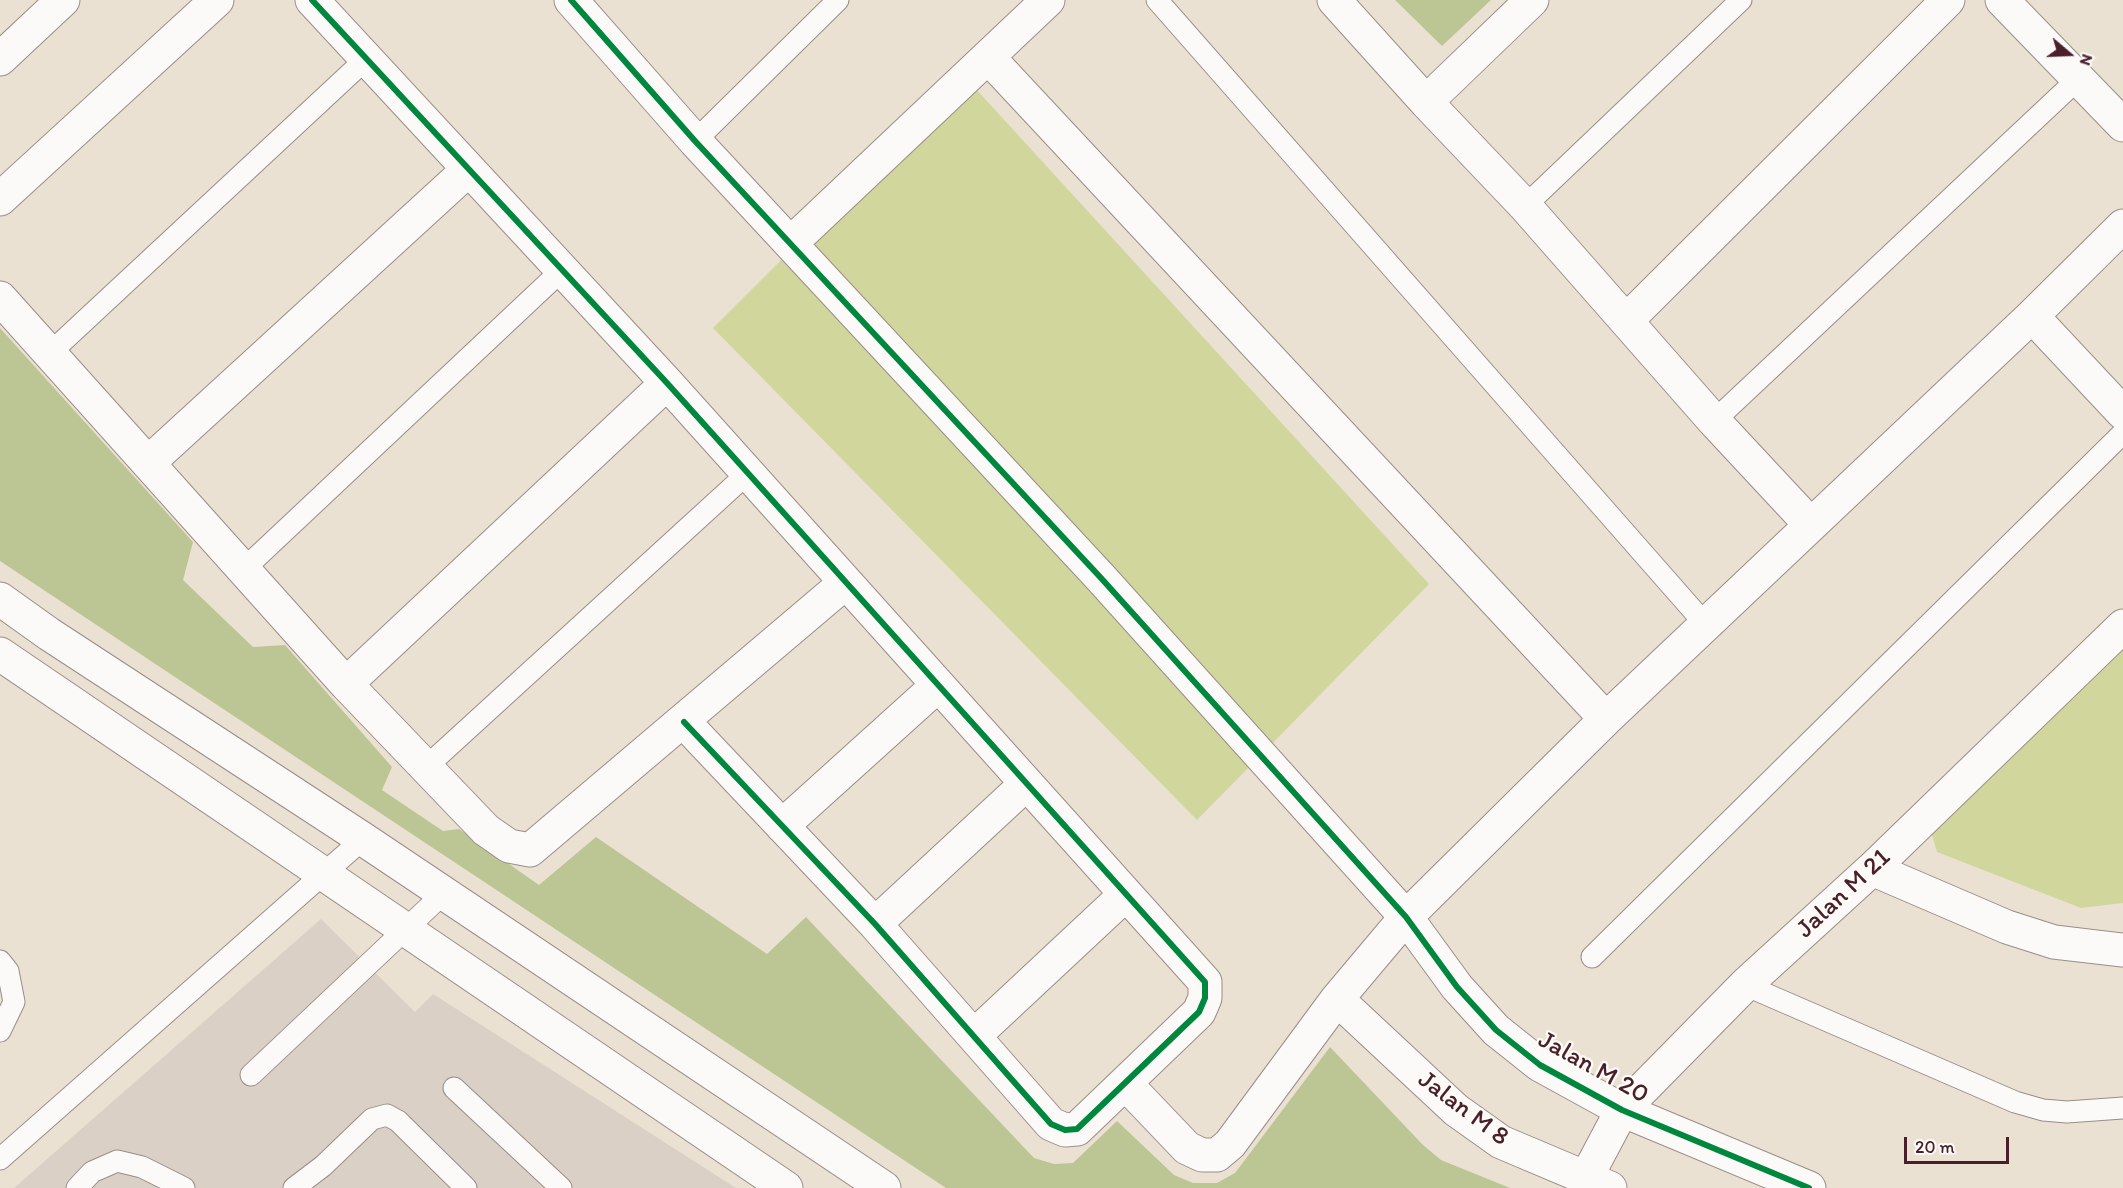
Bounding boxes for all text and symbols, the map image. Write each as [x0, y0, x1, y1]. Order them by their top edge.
north arrow [2039, 24, 2099, 84]
text: N [2076, 52, 2097, 68]
street label: Jalan M 21 [1790, 842, 1898, 946]
street label: Jalan M 20 [1532, 1025, 1654, 1111]
street label: Jalan M 8 [1411, 1065, 1515, 1153]
scale bar [1907, 1125, 2012, 1163]
text: 20 m [1915, 1136, 1955, 1158]

